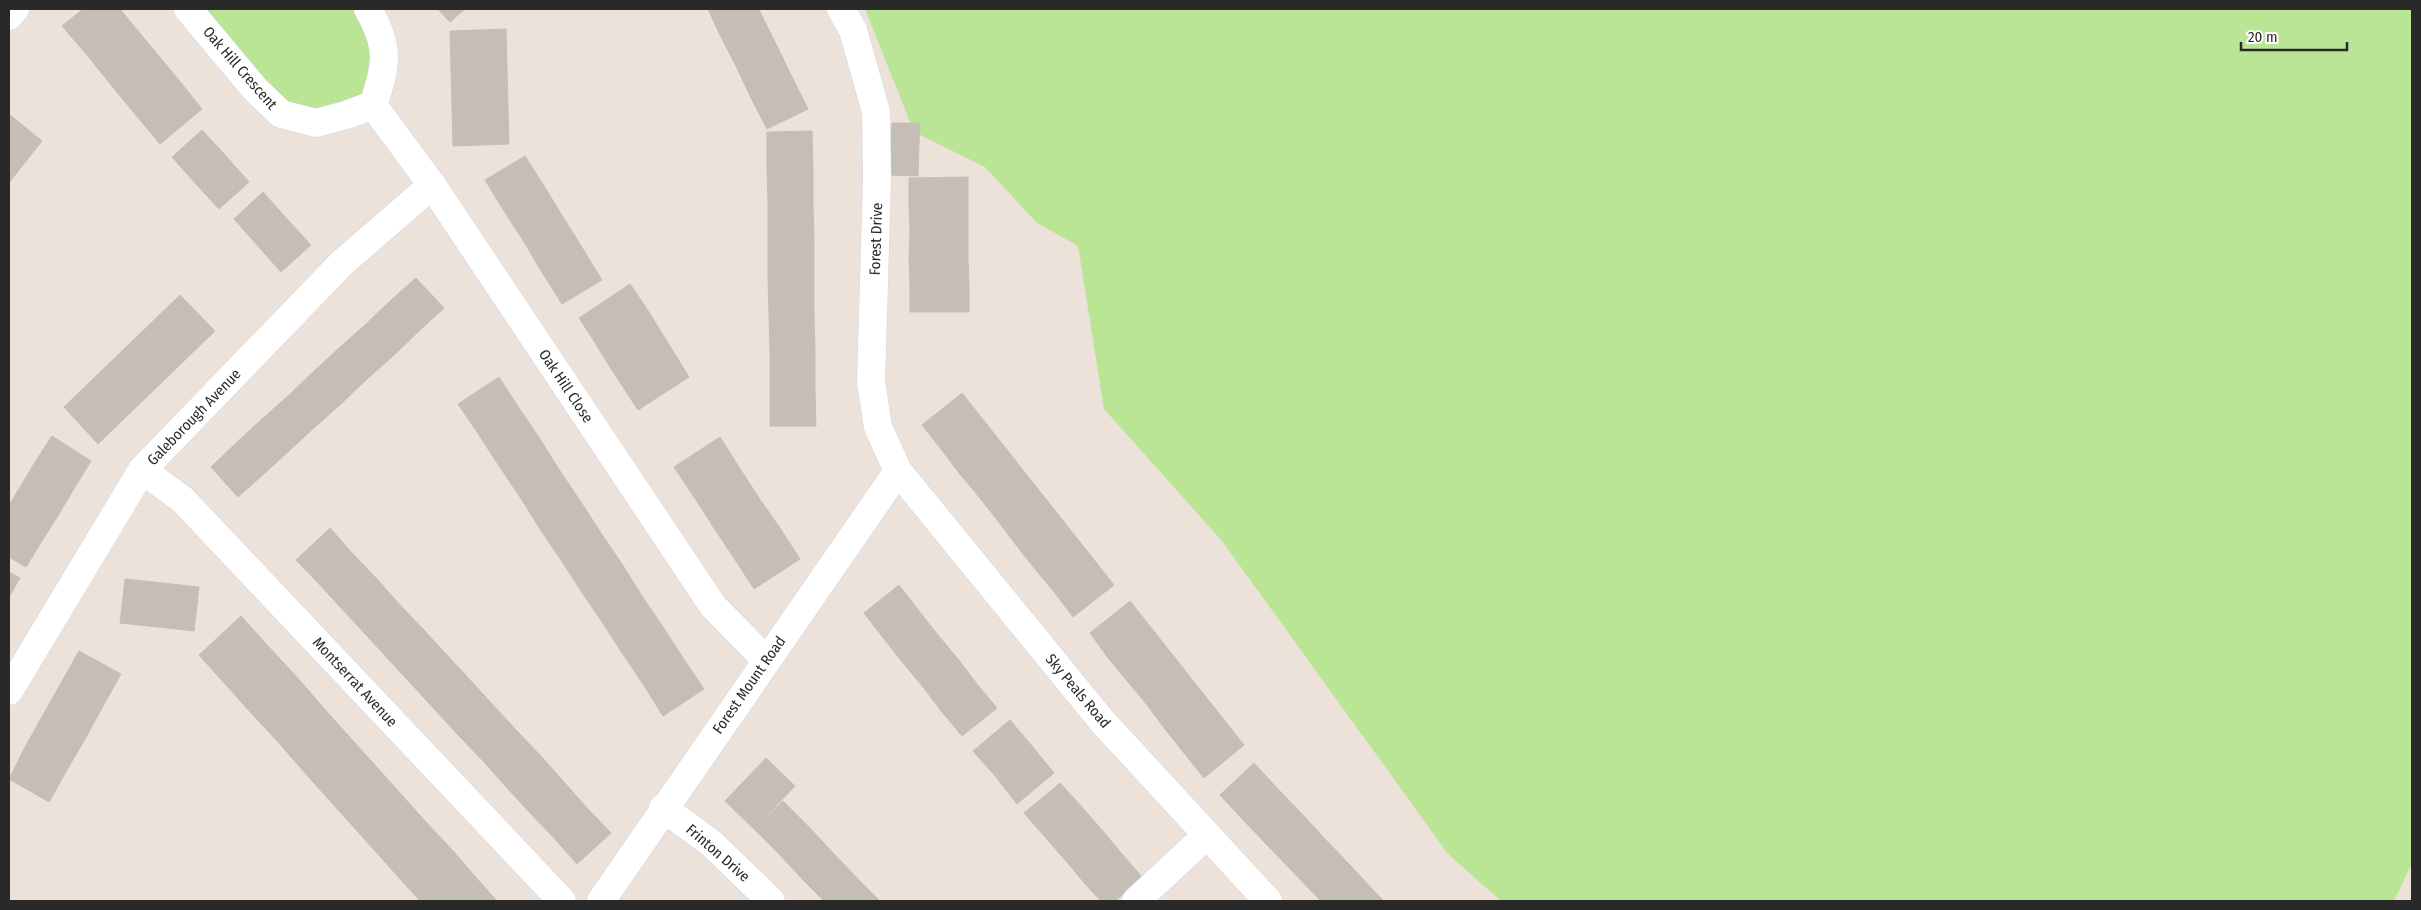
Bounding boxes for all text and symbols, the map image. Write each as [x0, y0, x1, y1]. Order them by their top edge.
scale bar [2241, 20, 2347, 52]
street label: Oak Hill Crescent [199, 23, 281, 113]
text: 20 m [2248, 28, 2278, 46]
street label: Forest Drive [866, 202, 886, 276]
street label: Oak Hill Close [535, 346, 597, 426]
street label: Galeborough Avenue [143, 365, 245, 469]
street label: Montserrat Avenue [309, 633, 401, 731]
street label: Forest Mount Road [709, 633, 789, 737]
street label: Sky Peals Road [1042, 650, 1114, 732]
street label: Frinton Drive [682, 820, 754, 886]

